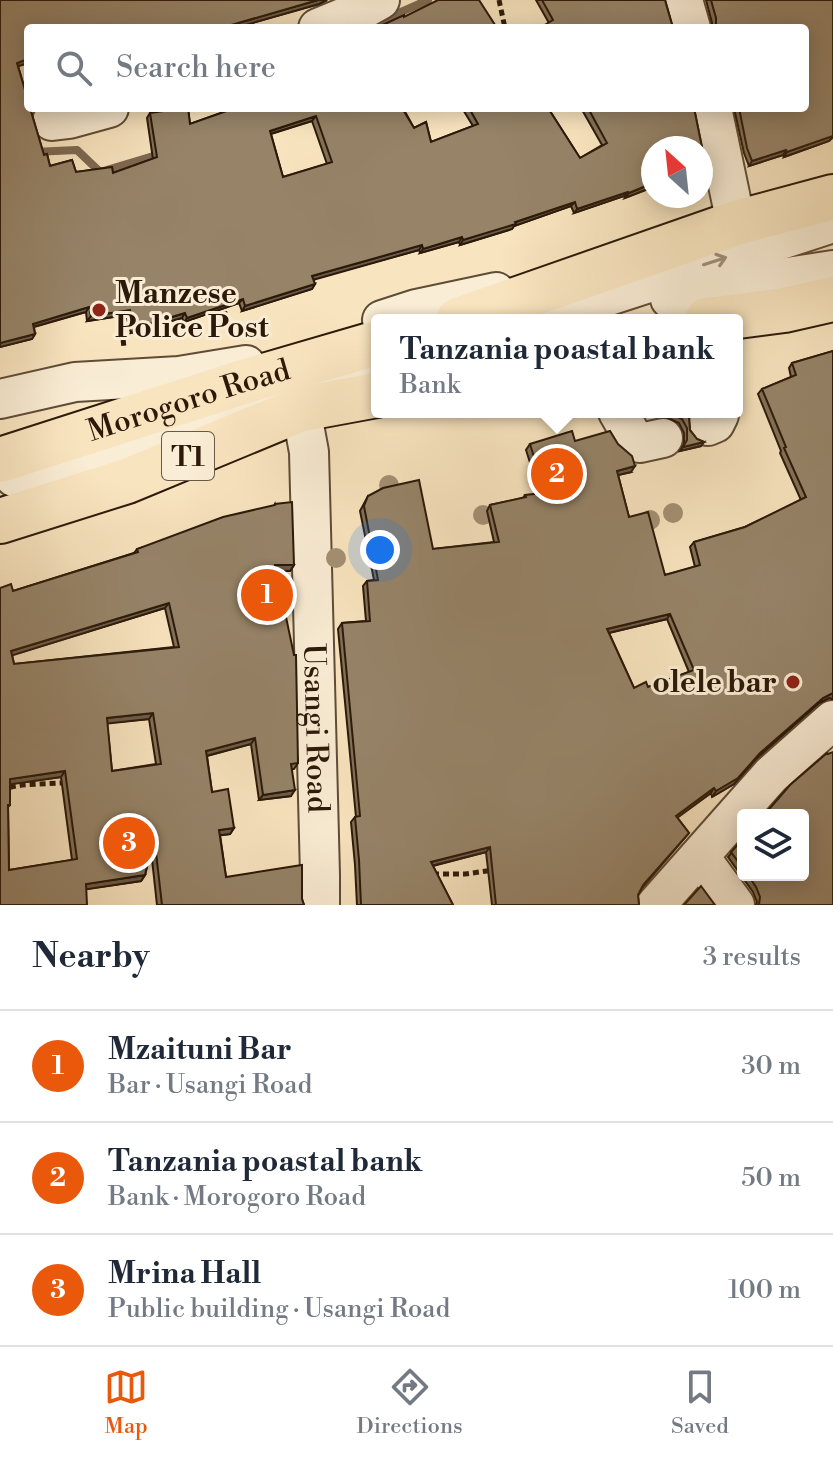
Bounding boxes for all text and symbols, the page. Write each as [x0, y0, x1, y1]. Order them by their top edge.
search box [24, 24, 809, 112]
icon: search [52, 46, 96, 90]
text: Search here [116, 49, 276, 87]
north arrow [641, 136, 713, 208]
one-way arrow [703, 252, 728, 267]
place label: Manzese Police Post [115, 275, 269, 347]
marker: Manzese Police Post [90, 301, 108, 319]
popup [371, 314, 743, 418]
text: Tanzania poastal bank [400, 331, 714, 369]
street label: Morogoro Road [83, 351, 295, 451]
text: Bank [400, 369, 460, 401]
road number: T1 [162, 432, 214, 480]
pin: 2 [531, 444, 583, 504]
your location [360, 530, 400, 570]
pin: 1 [241, 565, 293, 625]
street label: Usangi Road [294, 643, 336, 813]
place label: olele bar [652, 664, 777, 702]
marker: olele bar [784, 673, 802, 691]
map controls [737, 809, 809, 881]
button: layers [737, 809, 809, 881]
pin: 3 [103, 813, 155, 873]
text: Nearby [32, 936, 150, 978]
text: 3 results [703, 941, 801, 973]
text: Mzaituni Bar [108, 1031, 292, 1069]
text: 1 [52, 1050, 64, 1082]
text: 30 m [741, 1050, 801, 1082]
text: Bar · Usangi Road [108, 1069, 312, 1101]
text: Tanzania poastal bank [108, 1143, 422, 1181]
text: 2 [50, 1162, 66, 1194]
text: 50 m [741, 1162, 801, 1194]
text: Bank · Morogoro Road [108, 1181, 366, 1213]
text: Mrina Hall [108, 1255, 261, 1293]
text: 3 [50, 1274, 66, 1306]
text: 100 m [728, 1274, 801, 1306]
text: Public building · Usangi Road [108, 1293, 450, 1325]
tab: Map [104, 1365, 148, 1440]
tab: Directions [357, 1365, 463, 1440]
tab: Saved [671, 1365, 729, 1440]

